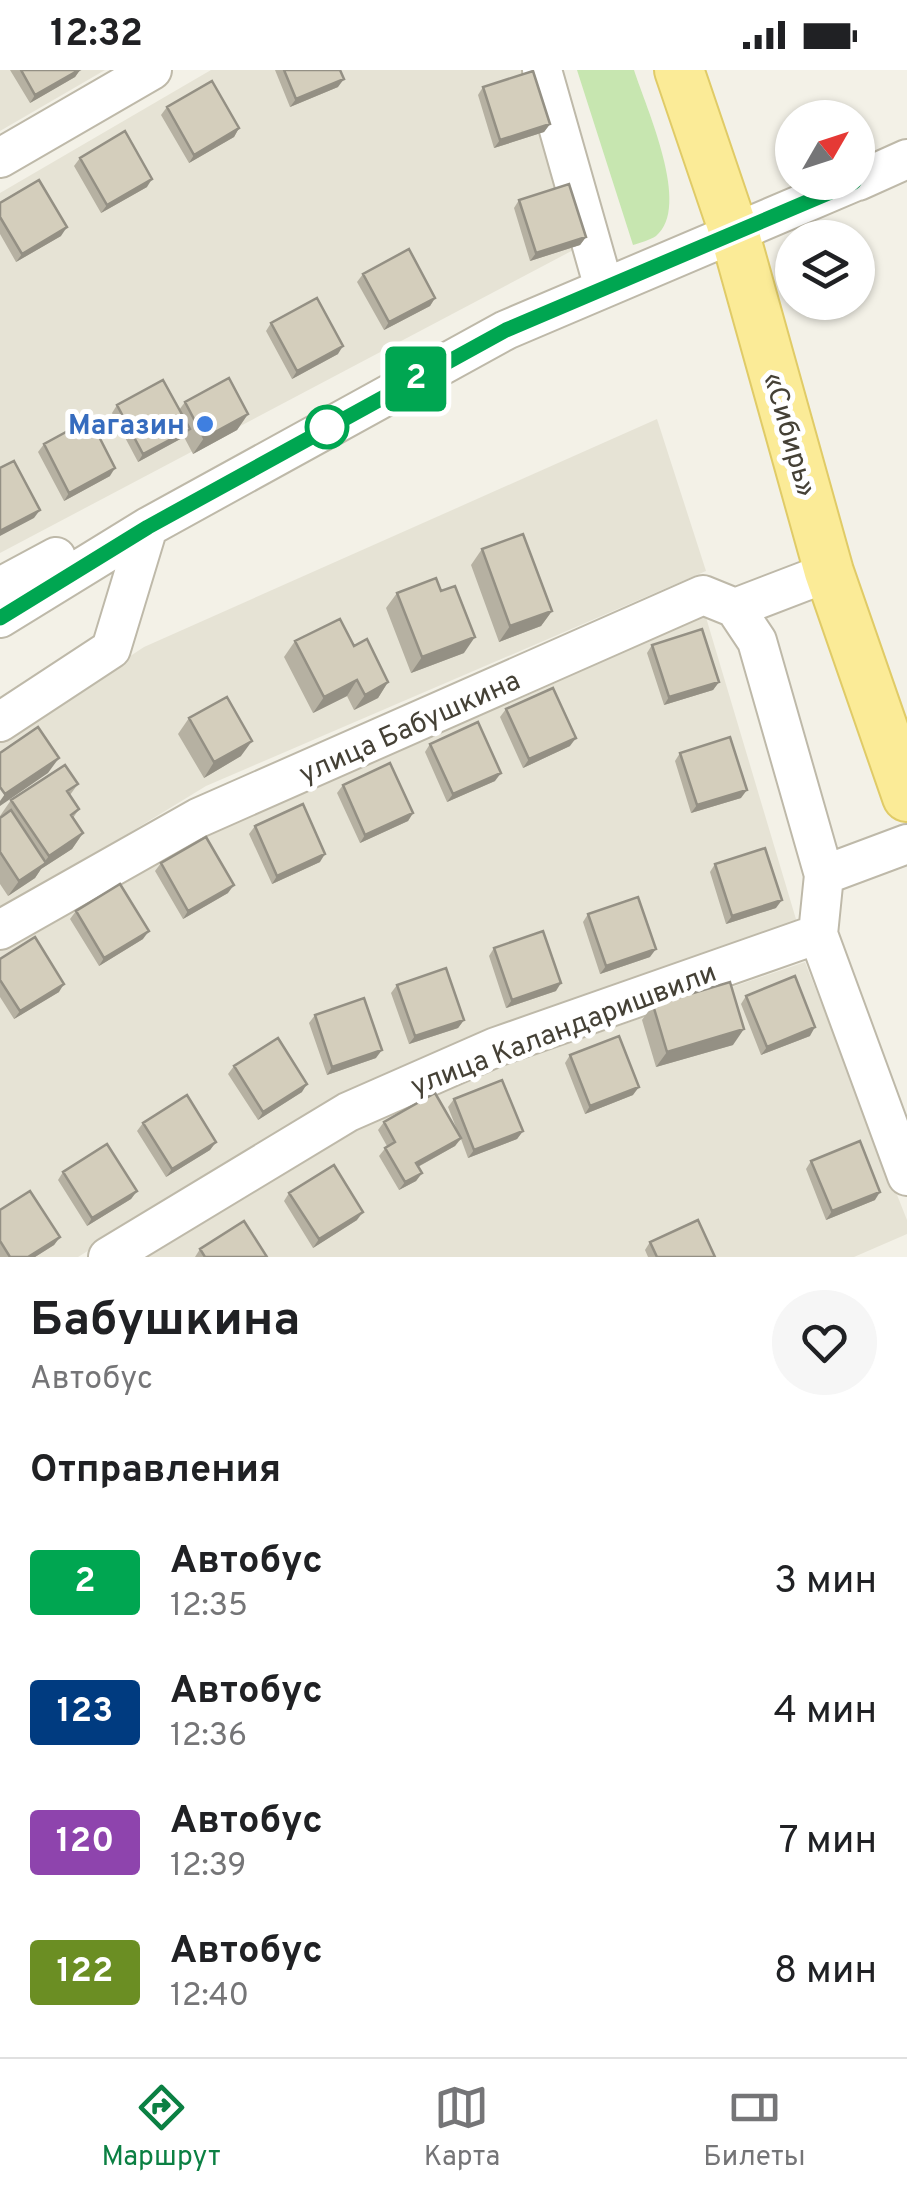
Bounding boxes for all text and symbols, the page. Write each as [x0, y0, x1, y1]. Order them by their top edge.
text: 12:32 [50, 11, 143, 60]
north arrow [775, 100, 875, 200]
map controls [775, 100, 875, 320]
button: layers [775, 220, 875, 320]
line badge: 2 [384, 346, 448, 412]
text: 2 [405, 357, 427, 401]
street label: «Сибирь» [753, 369, 823, 501]
unlabelled marker [306, 406, 348, 448]
place label: Магазин [68, 409, 185, 445]
marker: Магазин [194, 413, 216, 435]
street label: улица Бабушкина [294, 664, 526, 794]
street label: улица Каландаришвили [406, 956, 722, 1106]
button: heart [772, 1290, 877, 1395]
text: Бабушкина [30, 1292, 300, 1352]
text: Автобус [30, 1360, 153, 1400]
text: Отправления [30, 1447, 281, 1496]
text: Автобус [170, 1538, 323, 1587]
text: 3 мин [774, 1558, 877, 1607]
text: 2 [74, 1560, 96, 1604]
text: 12:35 [170, 1587, 248, 1627]
text: Автобус [170, 1668, 323, 1717]
text: 4 мин [774, 1688, 877, 1737]
text: 123 [57, 1690, 113, 1734]
text: 12:36 [170, 1717, 247, 1757]
text: Автобус [170, 1798, 323, 1847]
text: 7 мин [779, 1818, 877, 1867]
text: 120 [56, 1820, 114, 1864]
text: 12:39 [170, 1847, 246, 1887]
text: Автобус [170, 1928, 323, 1977]
text: 8 мин [774, 1948, 877, 1997]
text: 122 [57, 1950, 113, 1994]
text: 12:40 [170, 1977, 249, 2017]
tab: Маршрут [101, 2080, 221, 2176]
tab: Карта [424, 2080, 500, 2176]
tab: Билеты [703, 2080, 806, 2176]

